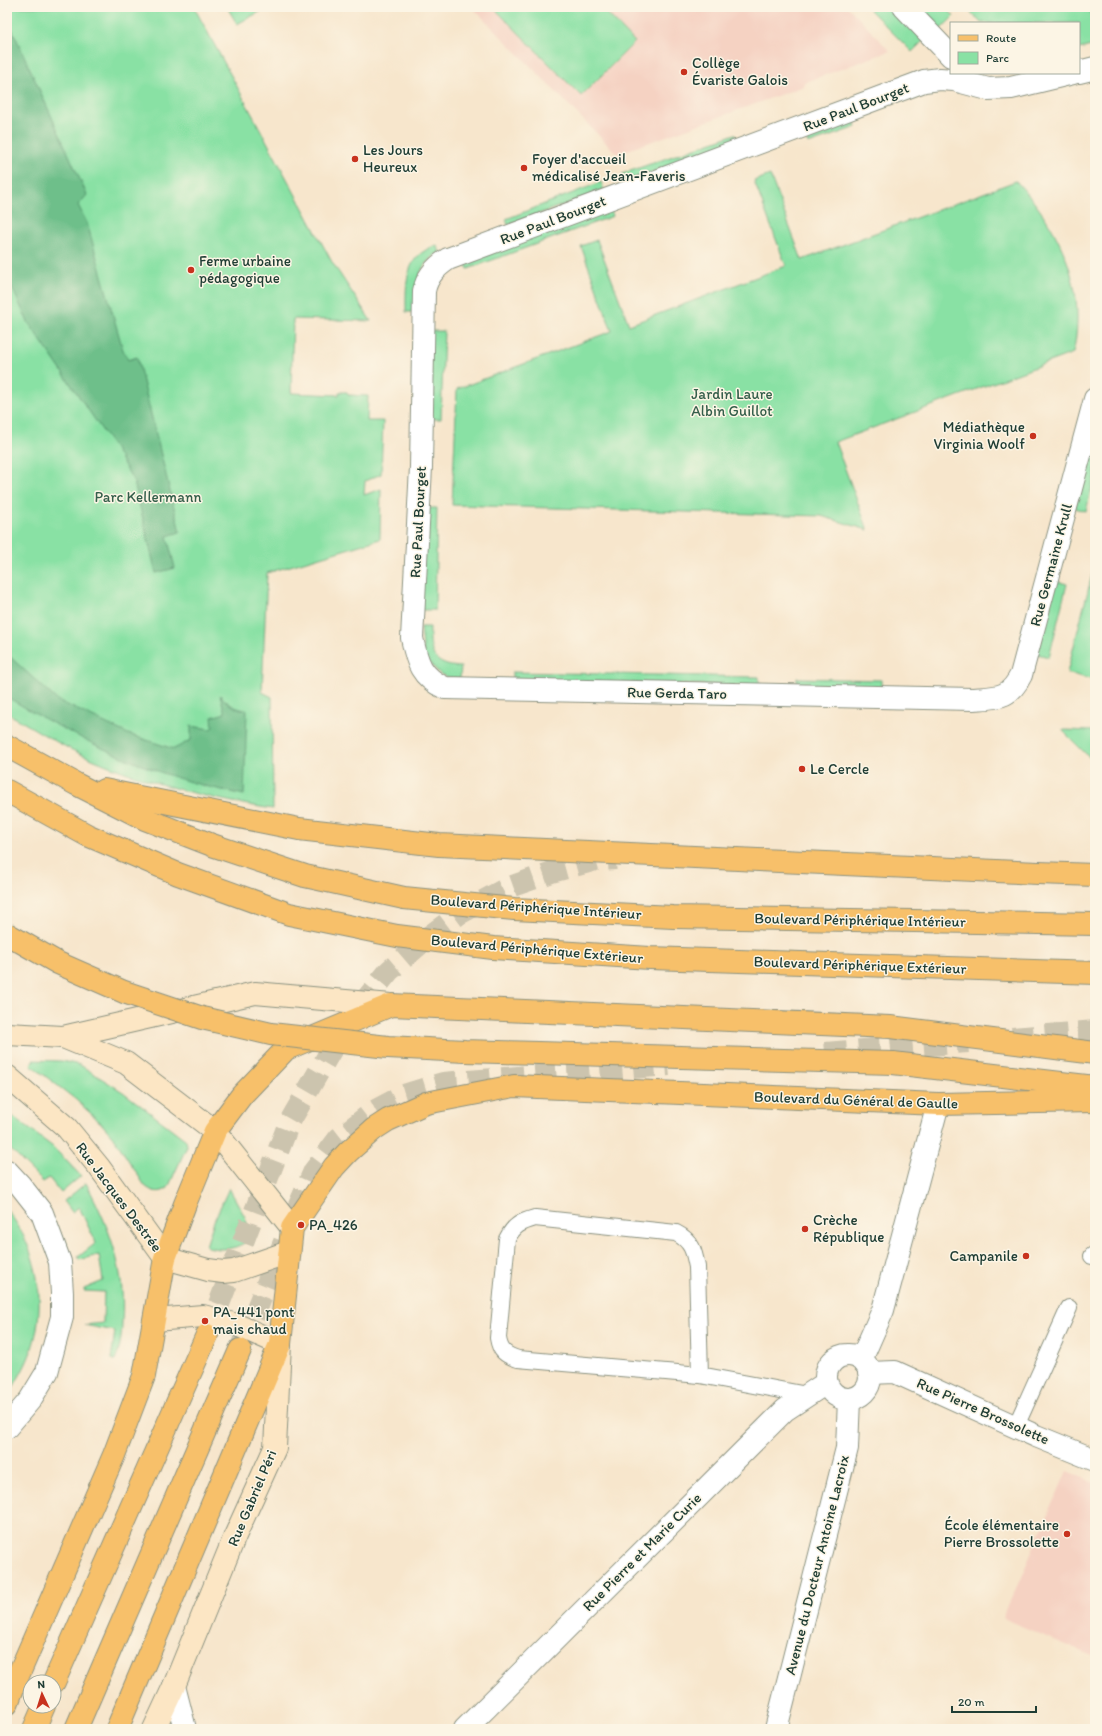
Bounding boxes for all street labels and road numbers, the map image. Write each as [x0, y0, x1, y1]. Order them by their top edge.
street label: Rue Paul Bourget [800, 78, 912, 135]
street label: Rue Paul Bourget [497, 191, 609, 248]
street label: Rue Paul Bourget [406, 465, 430, 578]
street label: Rue Germaine Krull [1026, 501, 1076, 628]
street label: Rue Gerda Taro [627, 683, 727, 703]
street label: Boulevard Périphérique Intérieur [430, 891, 642, 923]
street label: Boulevard Périphérique Intérieur [754, 909, 966, 931]
street label: Boulevard Périphérique Extérieur [430, 931, 644, 967]
street label: Boulevard Périphérique Extérieur [753, 952, 967, 978]
street label: Boulevard du Général de Gaulle [754, 1087, 958, 1113]
street label: Rue Jacques Destrée [72, 1139, 166, 1255]
street label: Rue Pierre Brossolette [914, 1374, 1052, 1448]
street label: Rue Gabriel Péri [224, 1447, 280, 1549]
street label: Avenue du Docteur Antoine Lacroix [781, 1453, 853, 1677]
street label: Rue Pierre et Marie Curie [579, 1489, 705, 1615]

